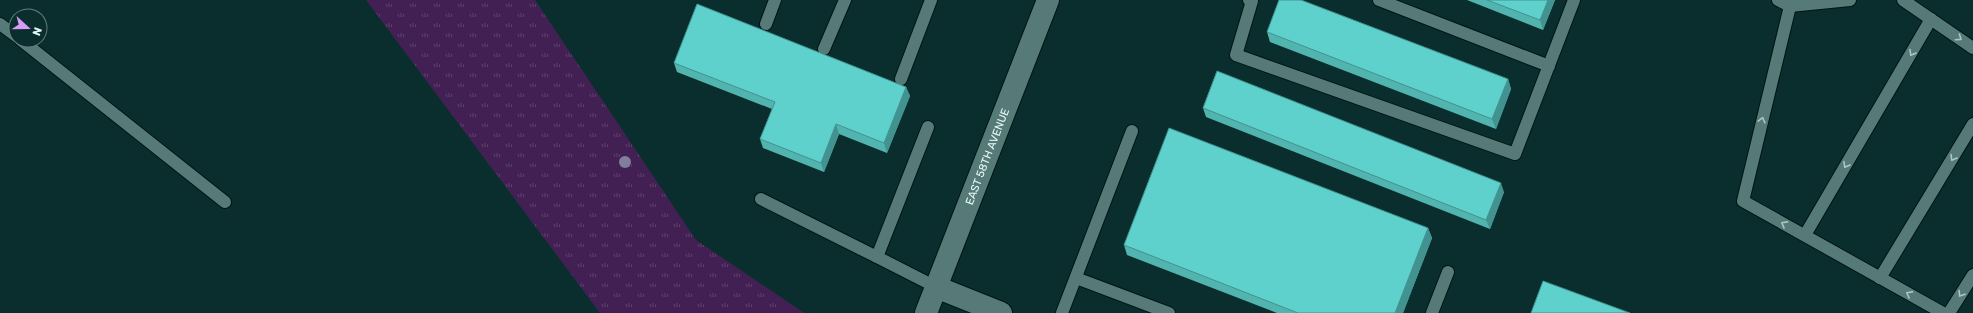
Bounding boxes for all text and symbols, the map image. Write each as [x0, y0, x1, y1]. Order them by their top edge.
north arrow [8, 8, 48, 48]
text: N [29, 25, 44, 38]
one-way arrow [1954, 33, 1961, 40]
one-way arrow [1909, 49, 1916, 56]
street label: EAST 58TH AVENUE [962, 106, 1012, 207]
one-way arrow [1758, 117, 1766, 123]
one-way arrow [1950, 154, 1957, 161]
one-way arrow [1843, 161, 1850, 168]
one-way arrow [1780, 221, 1788, 228]
one-way arrow [1959, 290, 1966, 297]
one-way arrow [1906, 291, 1913, 298]

